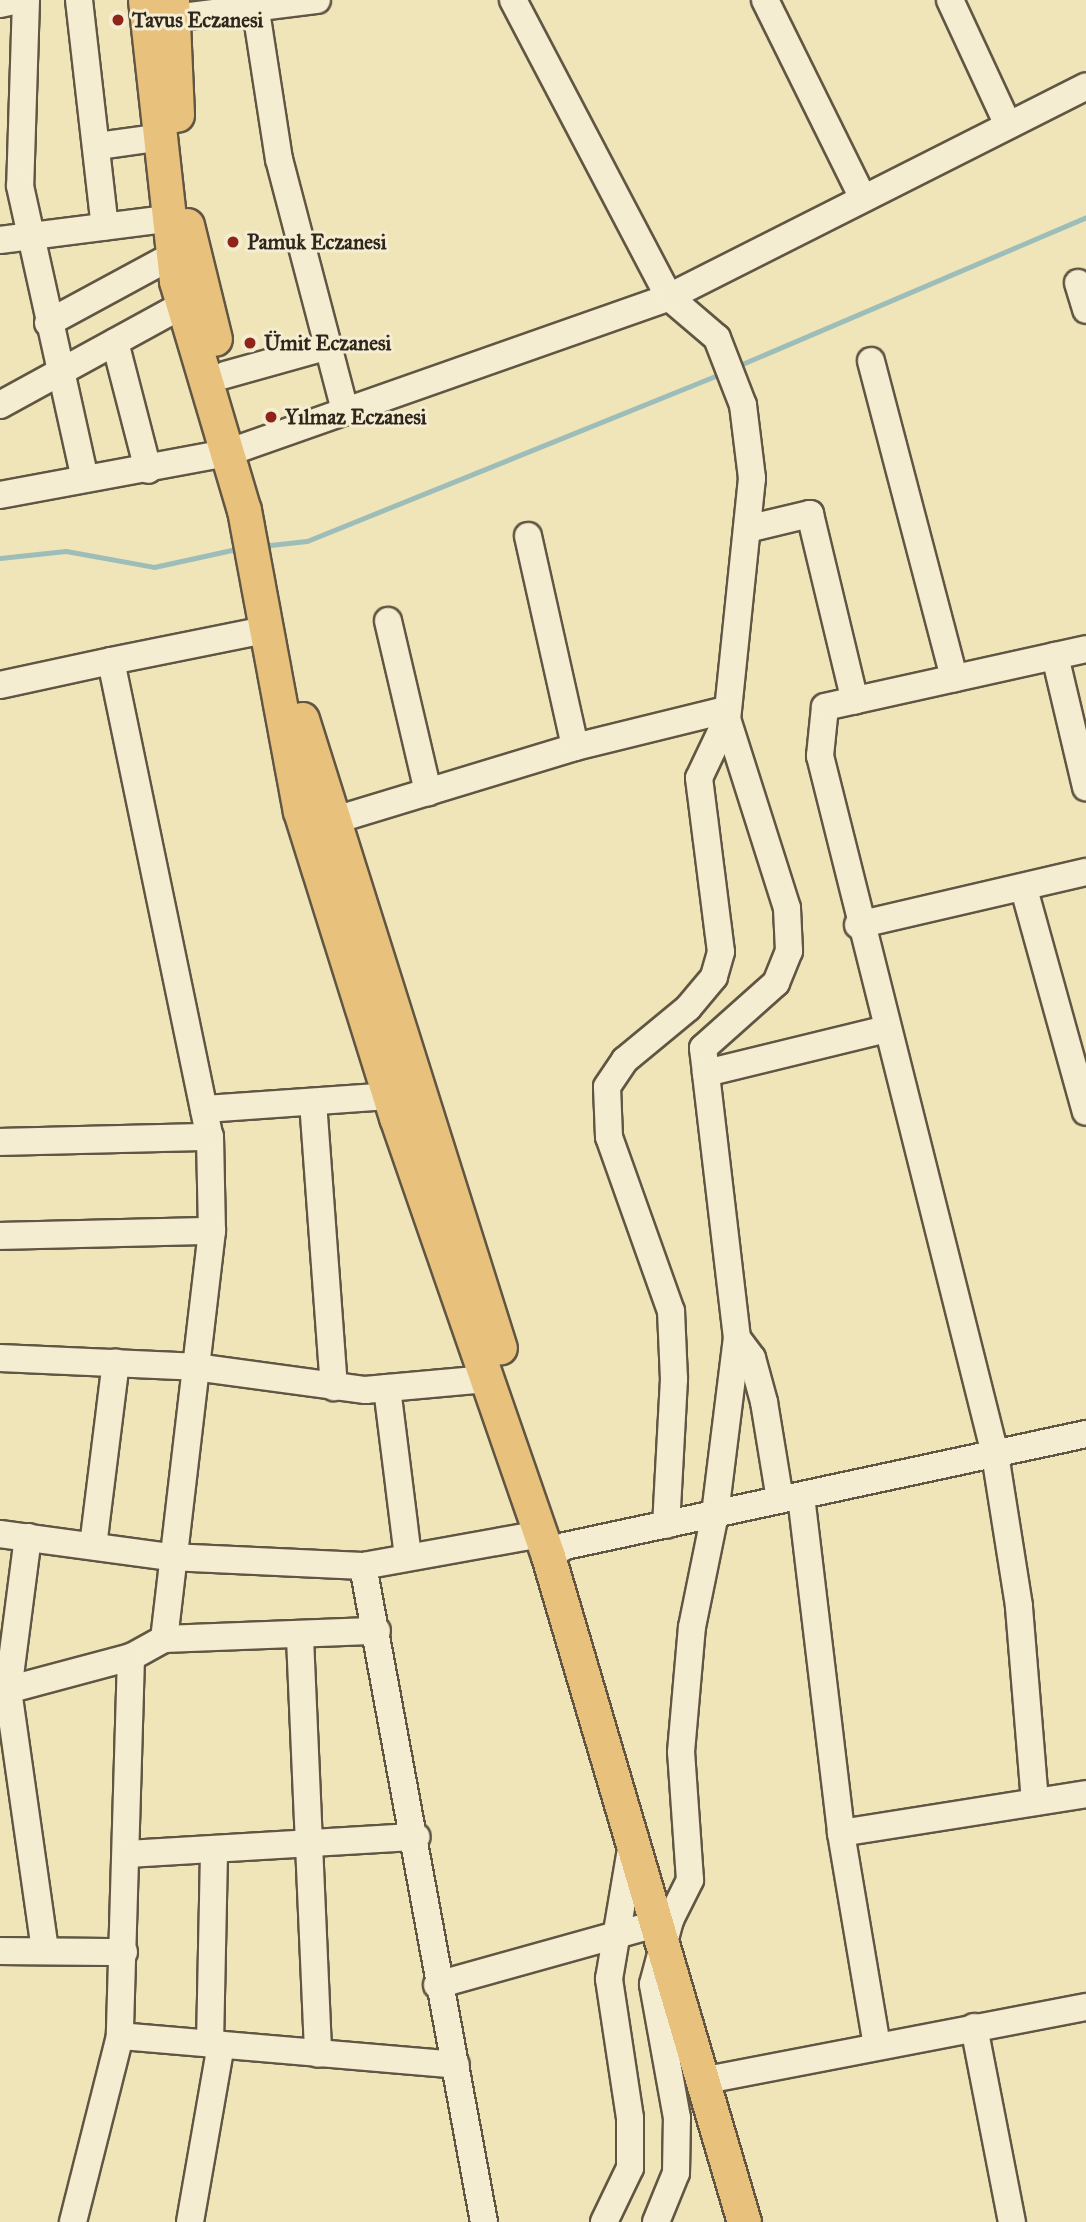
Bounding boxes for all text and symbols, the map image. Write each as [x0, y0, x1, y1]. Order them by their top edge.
place label: Tavus Eczanesi [132, 7, 263, 33]
marker: Tavus Eczanesi [110, 12, 126, 28]
place label: Pamuk Eczanesi [247, 229, 387, 255]
marker: Pamuk Eczanesi [225, 234, 241, 250]
place label: Ümit Eczanesi [264, 330, 391, 356]
marker: Ümit Eczanesi [242, 335, 258, 351]
place label: Yılmaz Eczanesi [285, 404, 427, 430]
marker: Yılmaz Eczanesi [263, 409, 279, 425]

